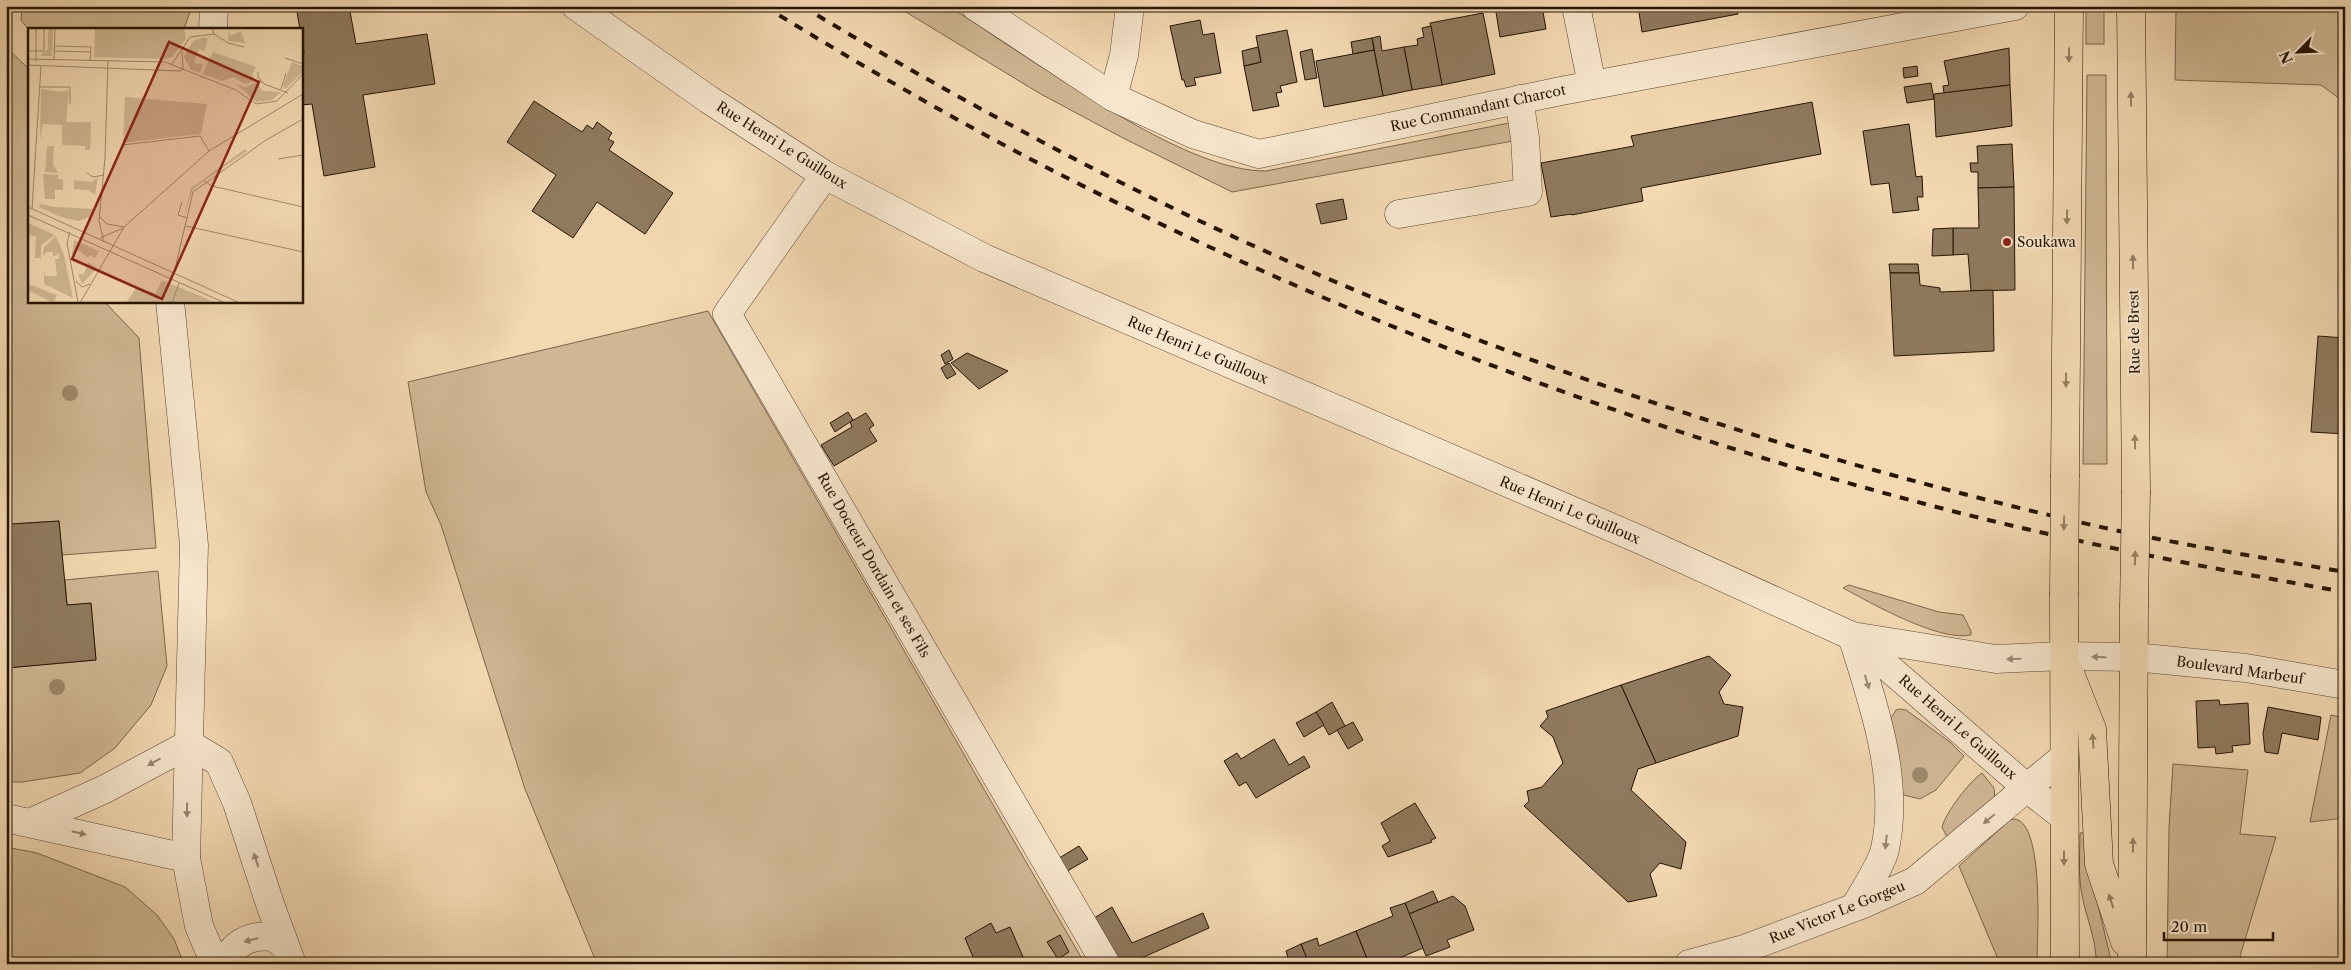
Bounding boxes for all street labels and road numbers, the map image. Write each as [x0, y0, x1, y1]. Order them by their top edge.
street label: Rue Commandant Charcot [1389, 81, 1567, 135]
street label: Rue Henri Le Guilloux [713, 97, 852, 193]
street label: Rue de Brest [2124, 289, 2144, 375]
street label: Rue Henri Le Guilloux [1125, 312, 1272, 388]
street label: Rue Docteur Dordain et ses Fils [814, 469, 934, 661]
street label: Rue Henri Le Guilloux [1497, 472, 1644, 548]
street label: Boulevard Marbeuf [2175, 652, 2307, 688]
street label: Rue Henri Le Guilloux [1895, 671, 2022, 784]
street label: Rue Victor Le Gorgeu [1767, 876, 1908, 947]

